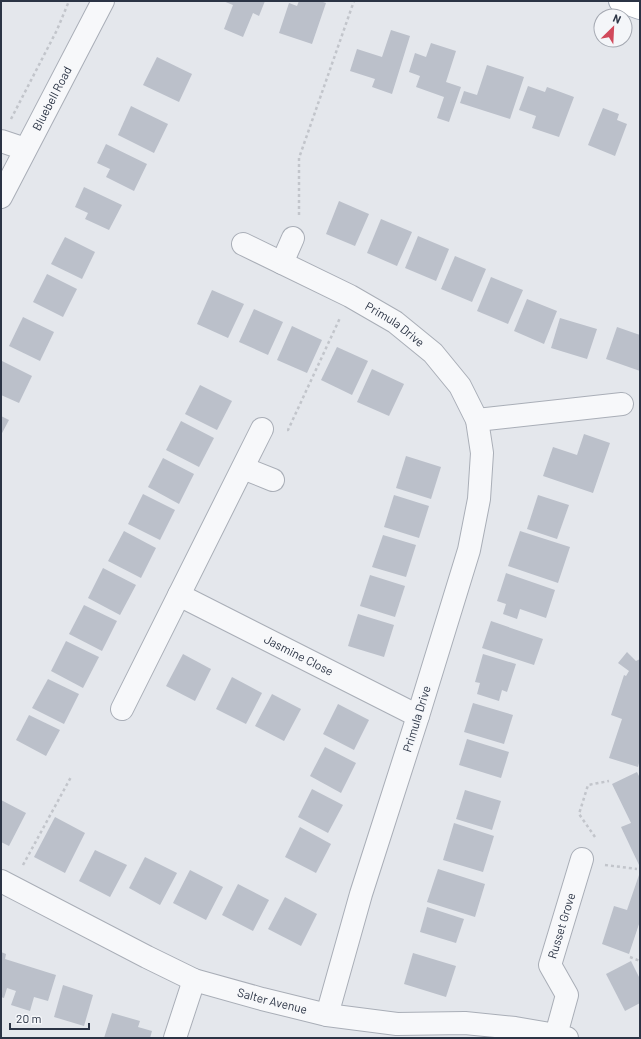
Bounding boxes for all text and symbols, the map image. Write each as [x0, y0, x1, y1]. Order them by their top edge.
north arrow [593, 8, 633, 48]
text: N [611, 11, 623, 26]
street label: Bluebell Road [29, 64, 74, 133]
street label: Primula Drive [363, 298, 428, 349]
street label: Jasmine Close [262, 631, 336, 678]
street label: Primula Drive [399, 684, 433, 754]
street label: Russet Grove [544, 891, 577, 960]
street label: Salter Avenue [236, 984, 309, 1016]
scale bar [10, 1005, 89, 1031]
text: 20 m [16, 1011, 42, 1025]

